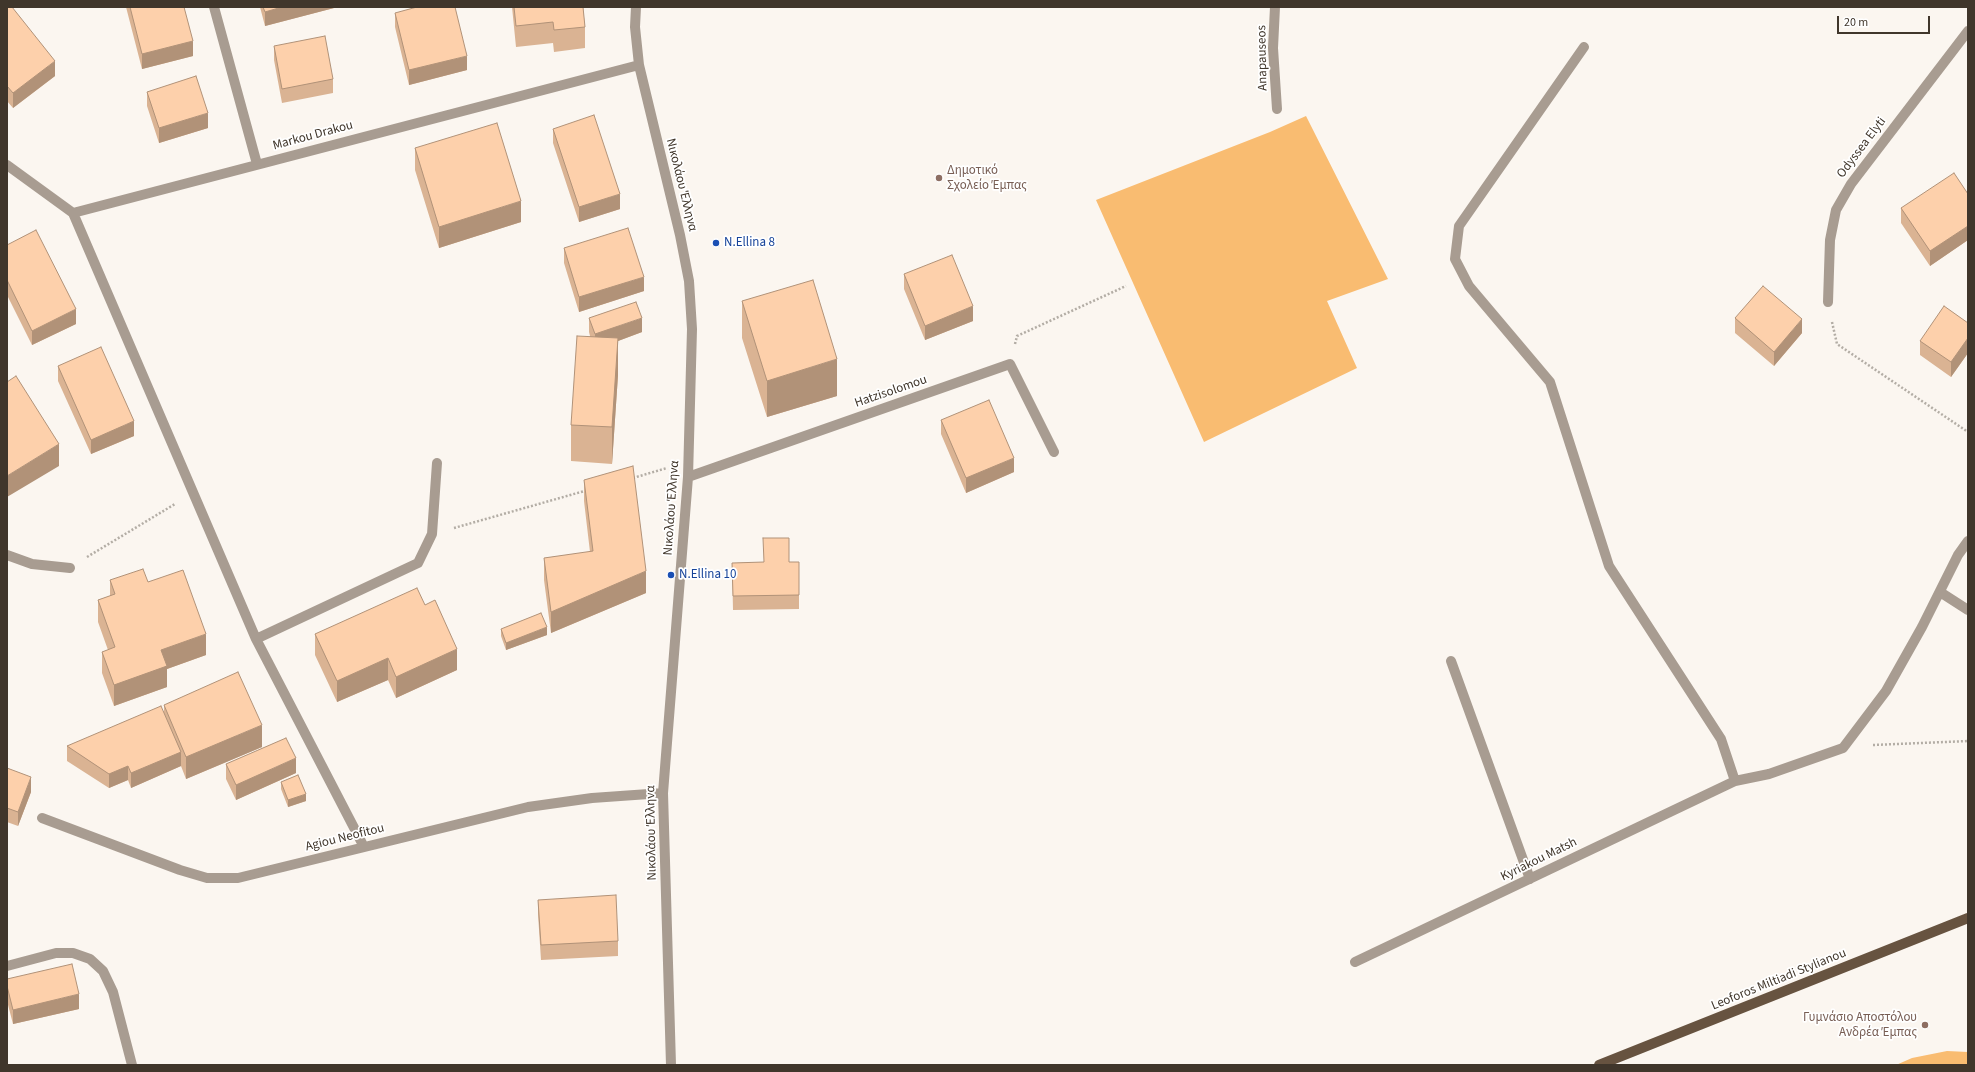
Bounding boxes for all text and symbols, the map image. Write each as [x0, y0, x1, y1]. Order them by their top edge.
scale bar [1839, 8, 1932, 34]
text: 20 m [1844, 14, 1868, 31]
street label: Anapauseos [1255, 25, 1271, 91]
street label: Odyssea Elyti [1834, 115, 1890, 181]
street label: Markou Drakou [271, 118, 355, 154]
street label: Νικολάου Έλληνα [662, 137, 700, 233]
place label: Δημοτικό Σχολείο Έμπας [947, 163, 1027, 194]
marker: Δημοτικό Σχολείο Έμπας [934, 173, 944, 183]
place label: N.Ellina 8 [724, 235, 775, 251]
marker: N.Ellina 8 [711, 238, 721, 248]
street label: Hatzisolomou [853, 372, 929, 412]
street label: Νικολάου Έλληνα [661, 460, 683, 556]
place label: N.Ellina 10 [679, 567, 737, 583]
marker: N.Ellina 10 [666, 570, 676, 580]
street label: Νικολάου Έλληνα [643, 785, 661, 881]
street label: Agiou Neofitou [304, 821, 386, 855]
street label: Kyriakou Matsh [1498, 835, 1580, 885]
street label: Leoforos Miltiadi Stylianou [1709, 946, 1849, 1014]
place label: Γυμνάσιο Αποστόλου Ανδρέα Έμπας [1803, 1010, 1917, 1041]
marker: Γυμνάσιο Αποστόλου Ανδρέα Έμπας [1920, 1020, 1930, 1030]

